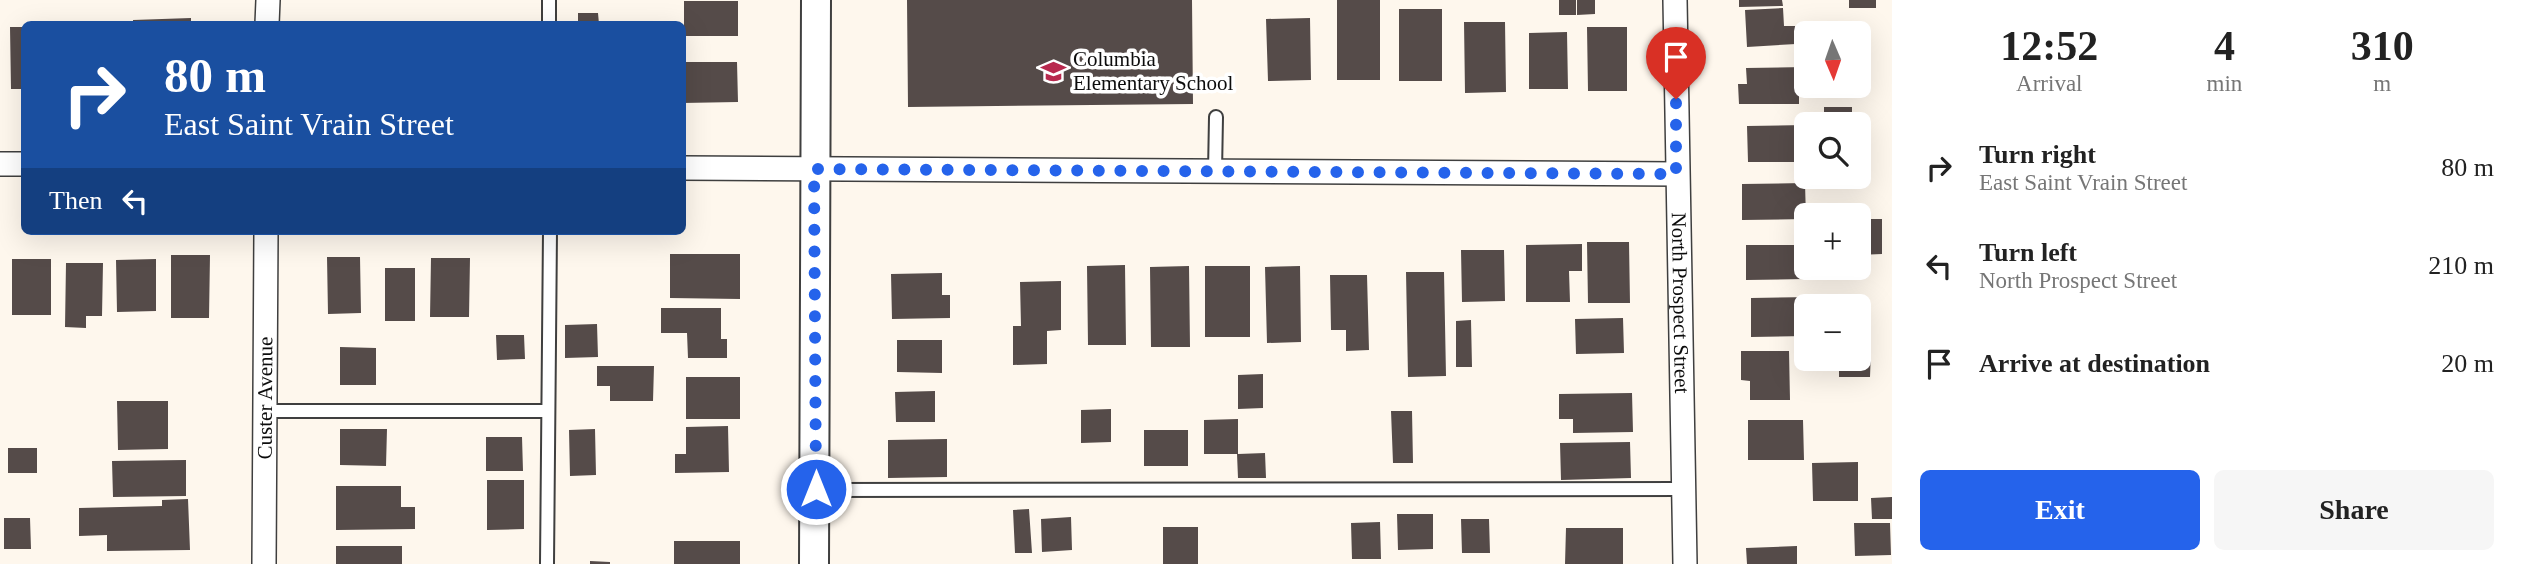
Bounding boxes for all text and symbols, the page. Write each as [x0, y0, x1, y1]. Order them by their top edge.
north arrow [1794, 21, 1871, 98]
map controls [1794, 21, 1871, 371]
text: 12:52 [2000, 23, 2098, 69]
text: 4 [2214, 23, 2235, 69]
text: 310 [2351, 23, 2414, 69]
pin [1646, 27, 1706, 99]
icon: arrive [1657, 38, 1695, 76]
place label: Columbia Elementary School [1073, 47, 1234, 95]
text: 80 m [164, 48, 266, 103]
icon: right [49, 49, 140, 140]
school or university icon: Columbia Elementary School [1039, 57, 1067, 85]
text: Arrival [2016, 71, 2083, 96]
text: min [2207, 71, 2242, 96]
text: m [2373, 71, 2391, 96]
text: East Saint Vrain Street [164, 106, 454, 142]
button: search [1794, 112, 1871, 189]
text: Turn right [1979, 140, 2096, 169]
icon: right [1920, 149, 1958, 187]
text: 80 m [2441, 153, 2494, 182]
text: East Saint Vrain Street [1979, 170, 2187, 195]
icon: left [116, 182, 154, 220]
text: Then [49, 186, 102, 215]
button: + [1794, 203, 1871, 280]
street label: North Prospect Street [1667, 212, 1694, 394]
text: Turn left [1979, 238, 2077, 267]
icon: left [1920, 247, 1958, 285]
text: 210 m [2428, 251, 2494, 280]
text: North Prospect Street [1979, 268, 2177, 293]
button: − [1794, 294, 1871, 371]
street label: Custer Avenue [253, 337, 277, 459]
icon: arrive [1920, 345, 1958, 383]
text: Arrive at destination [1979, 349, 2210, 378]
text: 20 m [2441, 349, 2494, 378]
position arrow [779, 452, 853, 526]
button: Exit [1920, 470, 2200, 550]
button: Share [2214, 470, 2494, 550]

